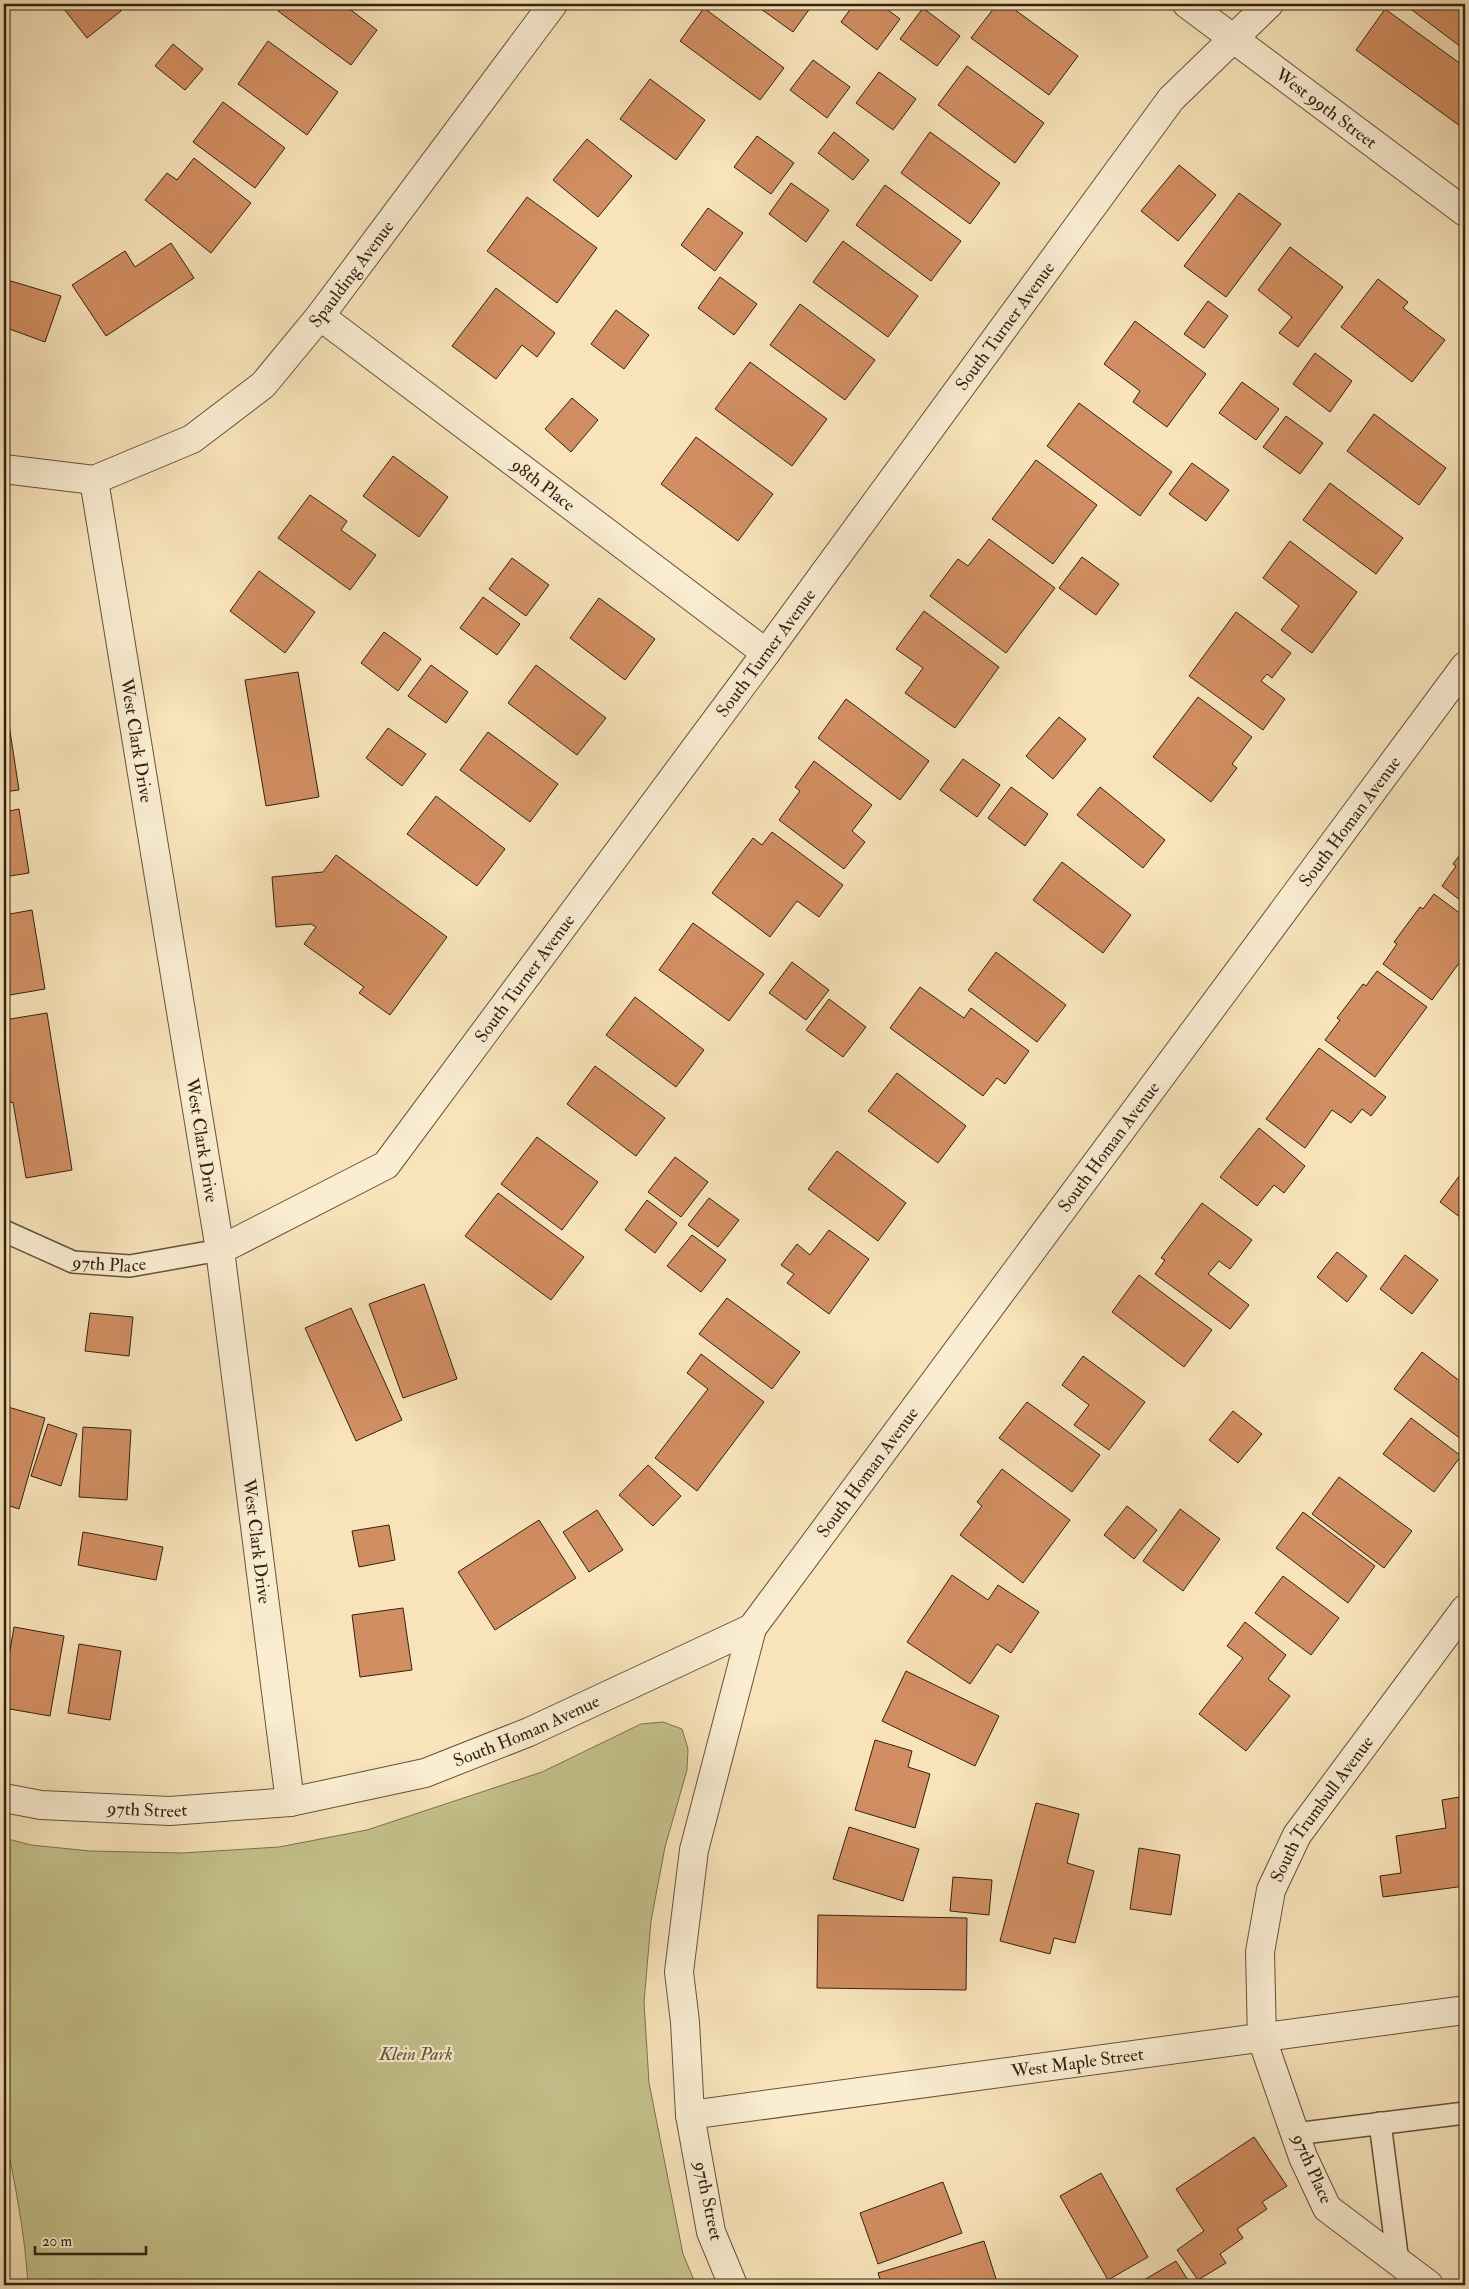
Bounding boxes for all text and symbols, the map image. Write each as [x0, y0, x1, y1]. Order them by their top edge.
street label: West 99th Street [1270, 62, 1382, 154]
street label: Spaulding Avenue [304, 215, 399, 332]
street label: South Turner Avenue [950, 257, 1060, 395]
street label: 98th Place [505, 452, 580, 517]
street label: South Turner Avenue [711, 584, 821, 722]
street label: West Clark Drive [115, 676, 158, 805]
street label: South Homan Avenue [1294, 751, 1406, 891]
street label: South Turner Avenue [469, 909, 580, 1047]
street label: West Clark Drive [180, 1075, 224, 1205]
street label: South Homan Avenue [1053, 1077, 1165, 1217]
street label: 97th Place [70, 1250, 148, 1278]
street label: South Homan Avenue [812, 1402, 924, 1542]
street label: West Clark Drive [238, 1477, 276, 1606]
street label: South Homan Avenue [450, 1689, 604, 1772]
street label: South Trumbull Avenue [1265, 1731, 1379, 1886]
street label: 97th Street [105, 1797, 188, 1823]
street label: West Maple Street [1009, 2042, 1145, 2083]
park label: Klein Park [378, 2043, 453, 2066]
street label: 97th Place [1286, 2129, 1338, 2208]
street label: 97th Street [688, 2158, 728, 2243]
scale bar [35, 2224, 146, 2256]
text: 20 m [42, 2232, 72, 2251]

